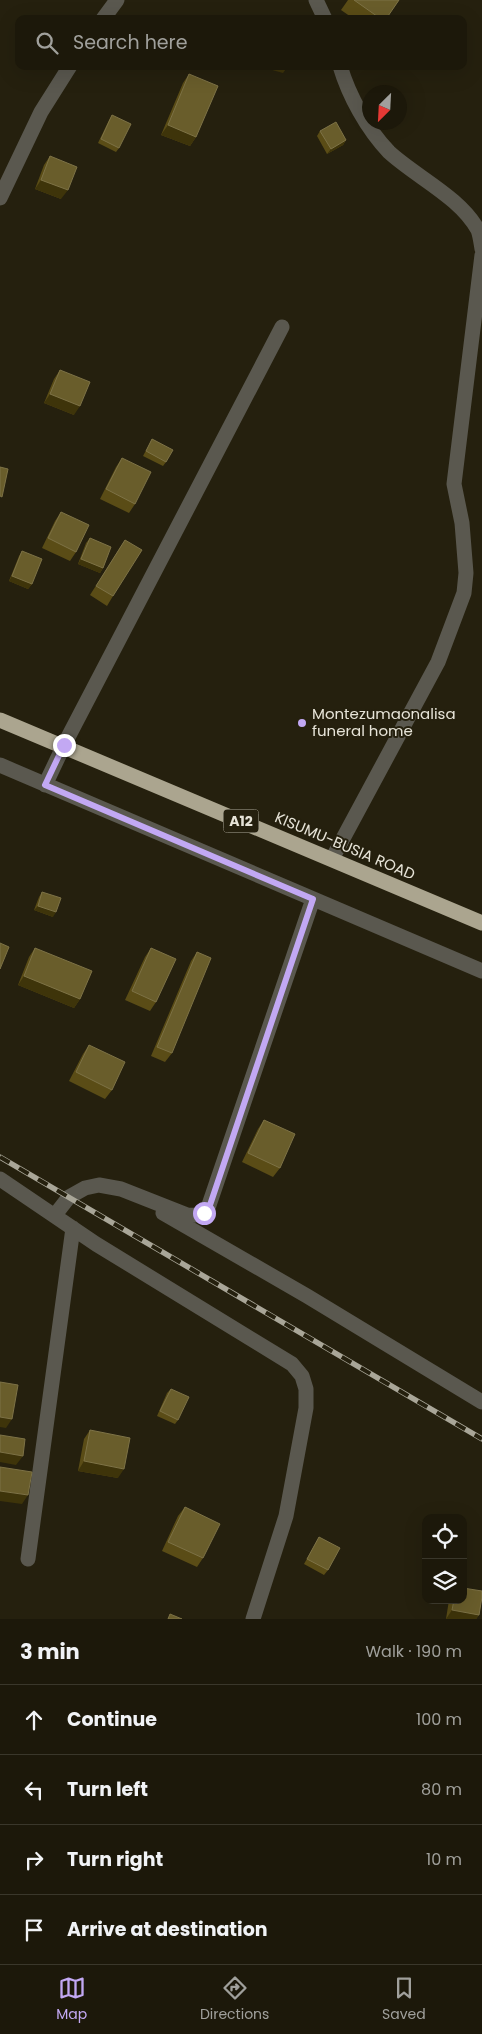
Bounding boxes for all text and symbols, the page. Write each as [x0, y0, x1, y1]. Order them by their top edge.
search box [15, 15, 467, 70]
icon: search [33, 29, 61, 57]
text: Search here [73, 29, 187, 56]
north arrow [362, 85, 407, 130]
place label: Montezumaonalisa funeral home [312, 703, 456, 741]
marker: Montezumaonalisa funeral home [296, 717, 308, 729]
route end [53, 734, 76, 757]
street label: KISUMU-BUSIA ROAD [272, 806, 419, 885]
road number: A12 [224, 809, 258, 832]
route start [193, 1202, 216, 1225]
map controls [422, 1514, 467, 1604]
button: locate [422, 1514, 467, 1559]
button: layers [422, 1559, 467, 1604]
text: 3 min [20, 1637, 80, 1666]
text: Walk · 190 m [365, 1640, 462, 1663]
icon: ahead [20, 1706, 48, 1734]
text: Continue [67, 1706, 157, 1733]
text: 100 m [416, 1708, 462, 1731]
icon: left [20, 1776, 48, 1804]
text: Turn left [67, 1776, 148, 1803]
text: 80 m [421, 1778, 462, 1801]
icon: right [20, 1846, 48, 1874]
text: Turn right [67, 1846, 163, 1873]
text: 10 m [426, 1848, 462, 1871]
icon: arrive [20, 1916, 48, 1944]
text: Arrive at destination [67, 1916, 268, 1943]
tab: Map [56, 1974, 87, 2025]
tab: Directions [200, 1974, 269, 2025]
tab: Saved [382, 1974, 426, 2025]

